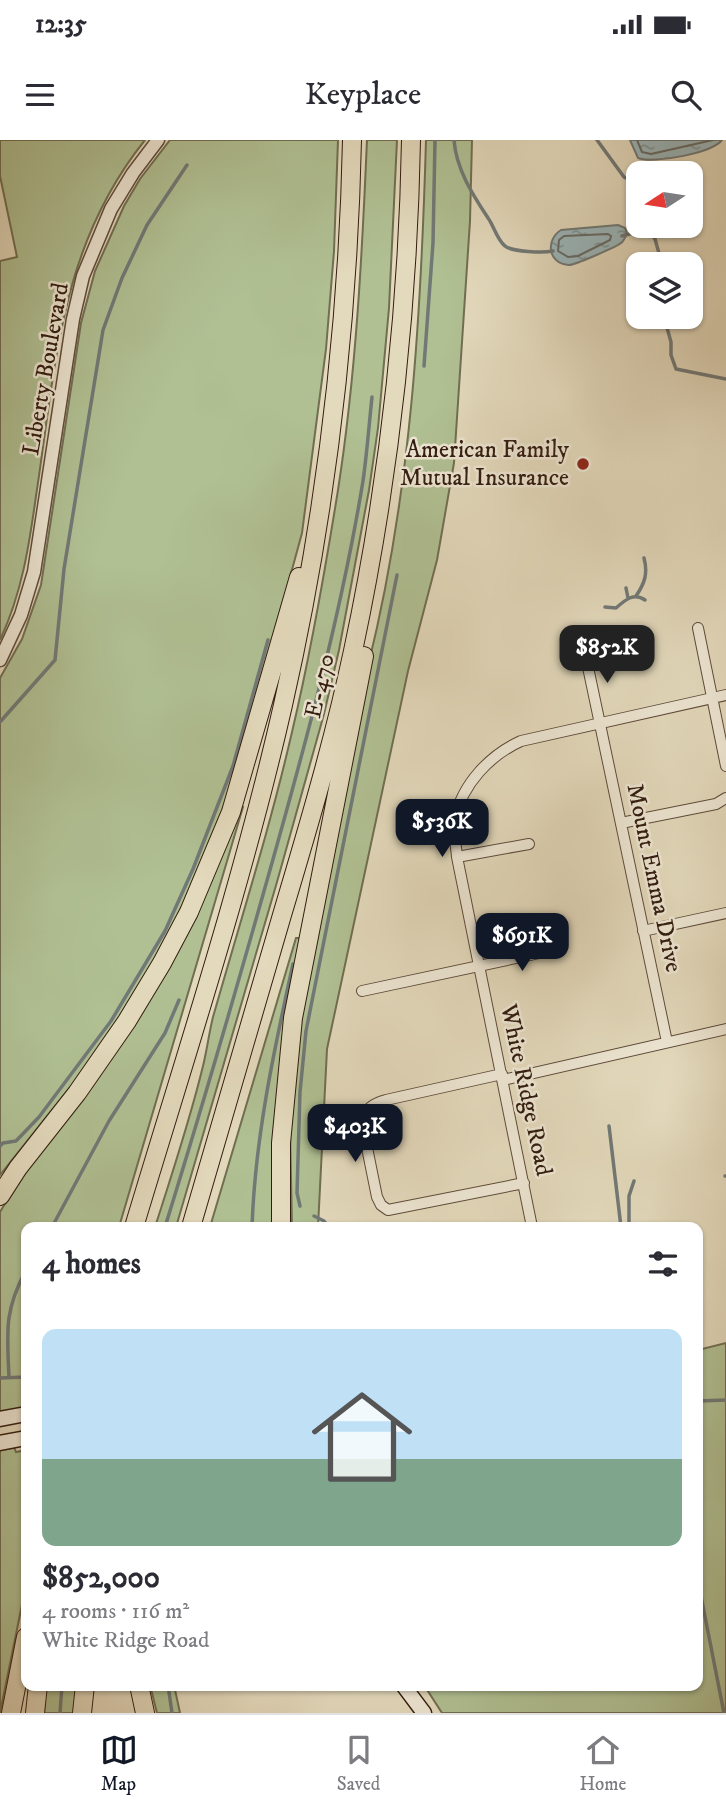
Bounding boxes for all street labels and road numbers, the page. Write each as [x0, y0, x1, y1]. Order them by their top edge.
street label: Liberty Boulevard [16, 280, 76, 458]
street label: E-470 [298, 651, 342, 721]
street label: Mount Emma Drive [619, 781, 689, 975]
street label: White Ridge Road [493, 1000, 559, 1179]

